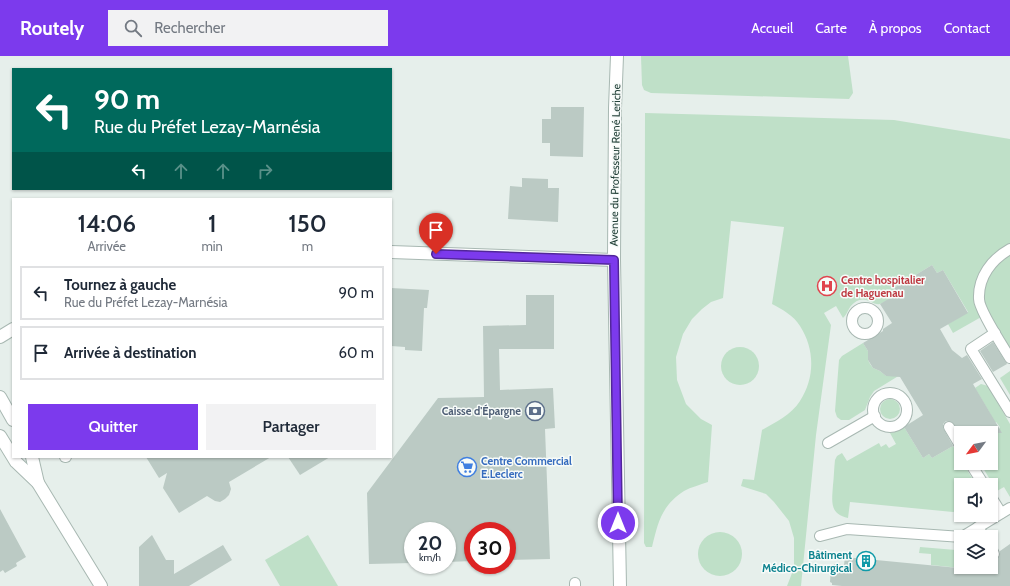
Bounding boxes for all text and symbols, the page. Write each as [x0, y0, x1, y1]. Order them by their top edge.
search box [108, 10, 388, 46]
text: Routely [20, 17, 84, 40]
icon: search [122, 17, 144, 39]
text: Rechercher [154, 19, 225, 37]
text: Accueil [751, 19, 793, 37]
text: Carte [815, 19, 847, 37]
text: À propos [869, 19, 922, 37]
text: Contact [944, 19, 990, 37]
text: 90 m [94, 82, 160, 116]
street label: Avenue du Professeur René Leriche [607, 83, 623, 246]
icon: left [28, 84, 80, 136]
text: Rue du Préfet Lezay-Marnésia [94, 116, 320, 138]
icon: left [128, 160, 150, 182]
icon: ahead [170, 160, 192, 182]
icon: ahead [212, 160, 234, 182]
icon: right [254, 160, 276, 182]
text: 14:06 [77, 209, 136, 238]
text: 1 [208, 209, 216, 238]
text: 150 [288, 209, 327, 238]
pin [419, 213, 453, 254]
icon: arrive [425, 219, 447, 241]
text: Arrivée [87, 238, 126, 254]
text: min [201, 238, 223, 254]
text: m [302, 238, 313, 254]
place label: Centre hospitalier de Haguenau [841, 273, 925, 300]
hospital icon: Centre hospitalier de Haguenau [816, 275, 838, 297]
text: Tournez à gauche [64, 276, 176, 294]
icon: left [30, 282, 52, 304]
text: 90 m [338, 284, 374, 302]
text: Rue du Préfet Lezay-Marnésia [64, 294, 227, 310]
icon: arrive [30, 342, 52, 364]
text: Arrivée à destination [64, 344, 196, 362]
text: 60 m [338, 344, 374, 362]
bank icon: Caisse d'Épargne [524, 400, 546, 422]
button: Quitter [28, 404, 198, 450]
button: Partager [206, 404, 376, 450]
place label: Caisse d'Épargne [442, 404, 521, 418]
north arrow [954, 426, 998, 470]
map controls [954, 426, 998, 574]
place label: Centre Commercial E.Leclerc [481, 454, 572, 481]
supermarket icon: Centre Commercial E.Leclerc [456, 456, 478, 478]
button: sound [954, 478, 998, 522]
position arrow [597, 502, 639, 544]
speed limit sign: 30 [464, 522, 516, 574]
button: layers [954, 530, 998, 574]
text: 20 [418, 531, 442, 555]
place label: Bâtiment Médico-Chirurgical [762, 548, 852, 575]
building icon: Bâtiment Médico-Chirurgical [855, 550, 877, 572]
text: km/h [419, 551, 441, 564]

